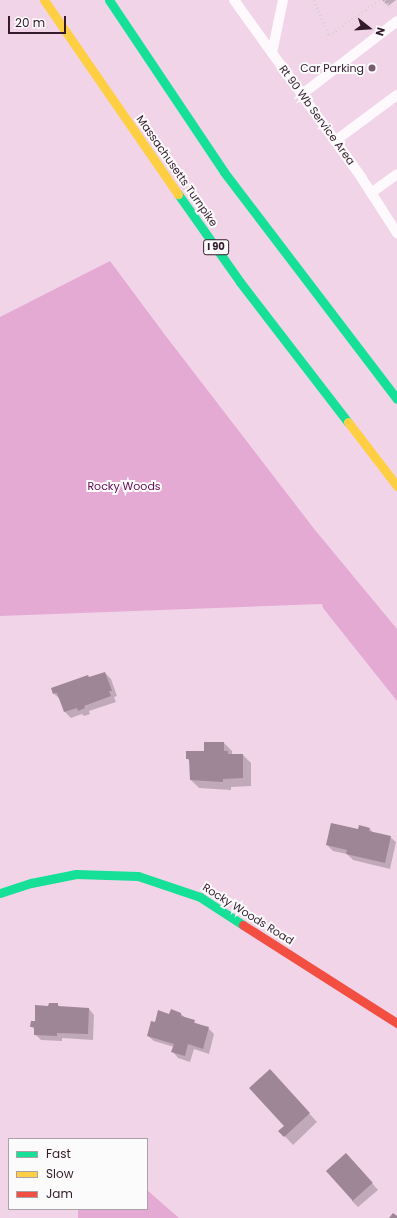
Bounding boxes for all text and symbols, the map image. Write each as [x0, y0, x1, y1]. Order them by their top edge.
scale bar [10, 8, 68, 34]
north arrow [349, 8, 389, 48]
text: 20 m [15, 14, 45, 31]
text: N [372, 25, 389, 38]
place label: Car Parking [300, 61, 364, 75]
street label: Rt 90 Wb Service Area [276, 63, 358, 167]
marker: Car Parking [367, 63, 377, 73]
street label: Massachusetts Turnpike [134, 113, 220, 229]
road number: I 90 [203, 239, 229, 255]
park label: Rocky Woods [87, 479, 161, 493]
street label: Rocky Woods Road [200, 881, 296, 947]
legend [8, 1138, 148, 1210]
text: Fast [46, 1145, 71, 1162]
text: Slow [46, 1165, 74, 1182]
text: Jam [46, 1185, 73, 1202]

